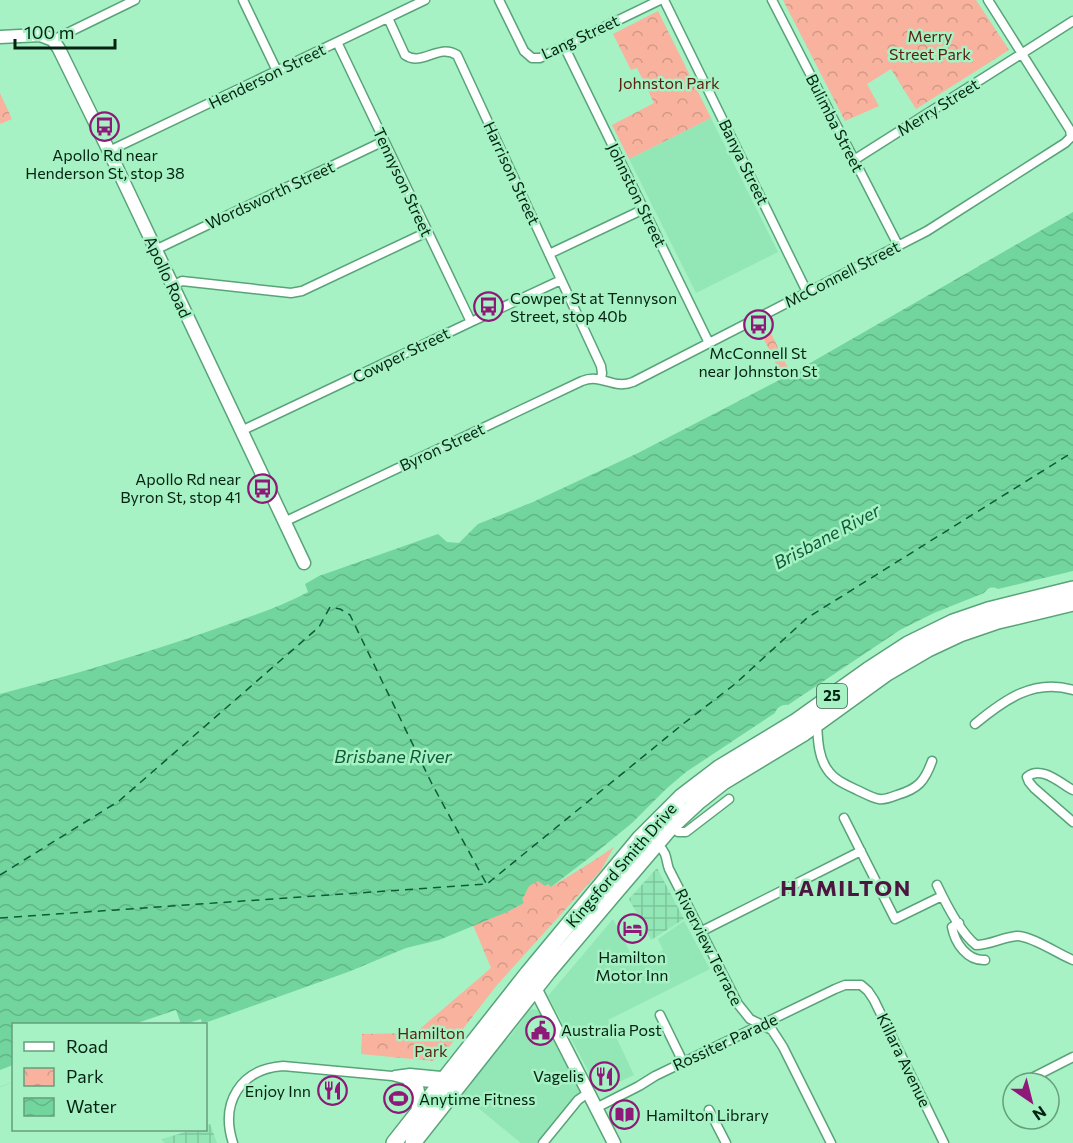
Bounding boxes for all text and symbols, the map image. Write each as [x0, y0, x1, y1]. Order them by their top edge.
street label: Lang Street [538, 10, 622, 63]
scale bar [15, 12, 116, 50]
text: 100 m [24, 21, 74, 43]
park label: Merry Street Park [889, 26, 971, 63]
street label: Henderson Street [205, 39, 329, 112]
street label: Bulimba Street [803, 71, 869, 175]
park label: Johnston Park [618, 73, 720, 92]
street label: Merry Street [893, 74, 983, 139]
bus stop icon: Apollo Rd near Henderson St, stop 38 [89, 111, 121, 143]
street label: Banya Street [716, 116, 773, 208]
street label: Harrison Street [480, 118, 545, 228]
street label: Tennyson Street [370, 124, 437, 240]
street label: Johnston Street [604, 140, 671, 250]
place label: Apollo Rd near Henderson St, stop 38 [25, 145, 185, 182]
street label: Wordsworth Street [202, 156, 338, 233]
street label: Apollo Road [141, 233, 196, 321]
street label: McConnell Street [781, 236, 903, 311]
place label: Cowper St at Tennyson Street, stop 40b [510, 288, 677, 325]
bus stop icon: Cowper St at Tennyson Street, stop 40b [473, 291, 505, 323]
bus stop icon: McConnell St near Johnston St [742, 309, 774, 341]
street label: Cowper Street [349, 323, 453, 386]
place label: McConnell St near Johnston St [698, 343, 818, 380]
street label: Byron Street [396, 418, 488, 475]
place label: Apollo Rd near Byron St, stop 41 [120, 469, 242, 506]
bus stop icon: Apollo Rd near Byron St, stop 41 [246, 472, 278, 504]
water label: Brisbane River [770, 498, 884, 573]
road number: 25 [817, 684, 847, 708]
water label: Brisbane River [334, 745, 452, 767]
street label: Kingsford Smith Drive [561, 799, 680, 931]
district label: HAMILTON [780, 874, 912, 901]
street label: Riverview Terrace [672, 885, 747, 1008]
hotel icon: Hamilton Motor Inn [616, 913, 648, 945]
place label: Hamilton Motor Inn [596, 947, 669, 984]
street label: Rossiter Parade [669, 1009, 780, 1074]
street label: Killara Avenue [873, 1010, 935, 1110]
public building icon: Australia Post [524, 1014, 556, 1046]
place label: Australia Post [561, 1020, 662, 1039]
legend [12, 1023, 207, 1131]
park label: Hamilton Park [397, 1023, 465, 1060]
text: Road [66, 1035, 108, 1057]
restaurant icon: Vagelis [589, 1060, 621, 1092]
text: Park [66, 1065, 104, 1087]
place label: Vagelis [533, 1066, 584, 1085]
north arrow [1001, 1071, 1061, 1131]
restaurant icon: Enjoy Inn [316, 1075, 348, 1107]
place label: Enjoy Inn [245, 1081, 311, 1100]
sports icon: Anytime Fitness [382, 1083, 414, 1115]
place label: Anytime Fitness [419, 1089, 535, 1108]
text: Water [66, 1095, 117, 1117]
library icon: Hamilton Library [609, 1099, 641, 1131]
text: N [1030, 1102, 1050, 1125]
place label: Hamilton Library [646, 1105, 769, 1124]

